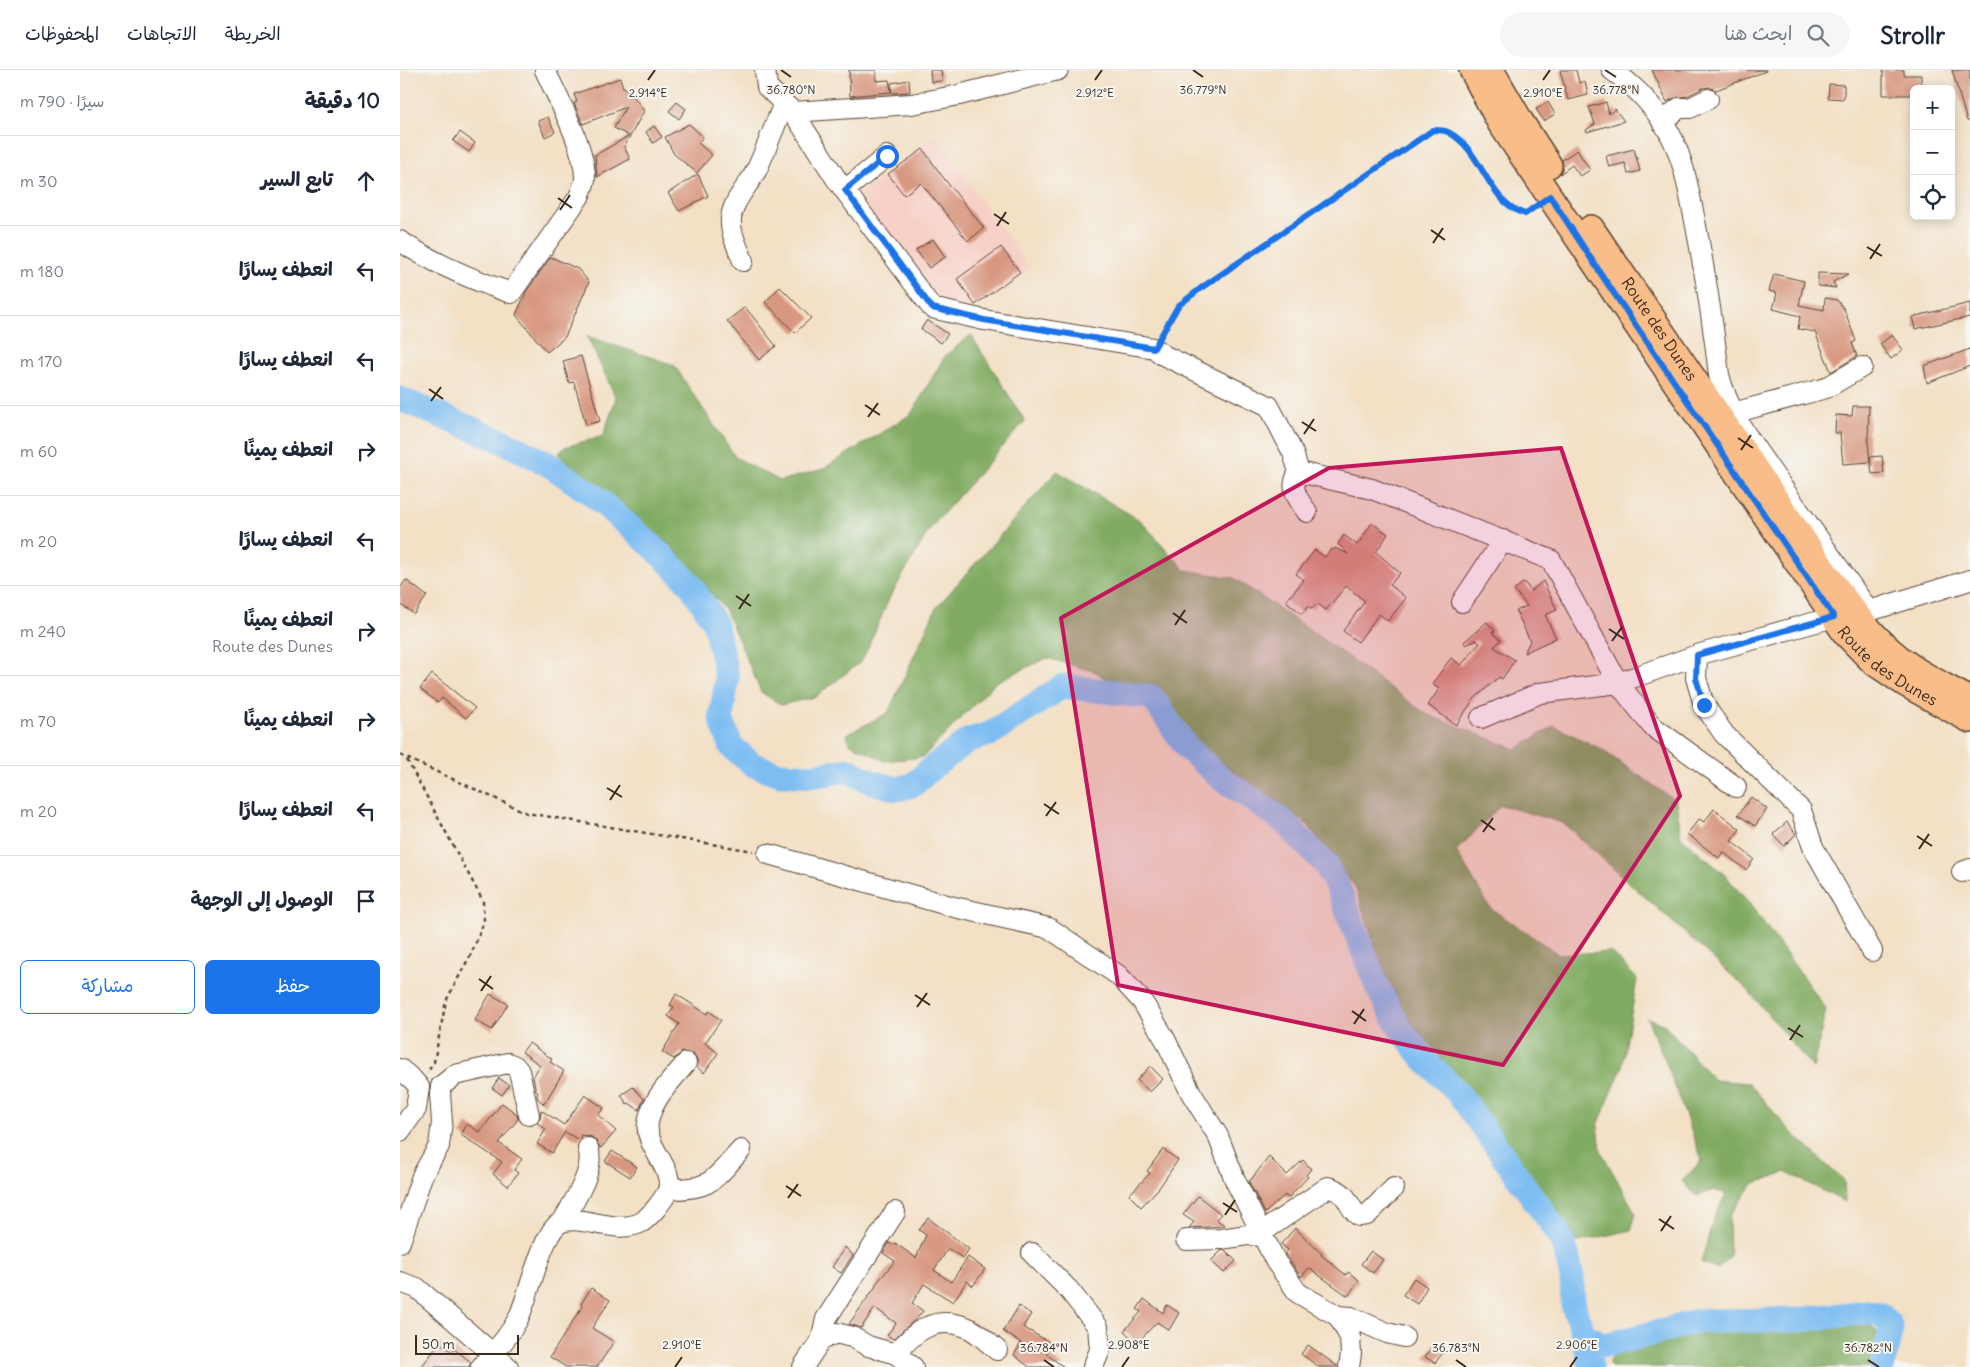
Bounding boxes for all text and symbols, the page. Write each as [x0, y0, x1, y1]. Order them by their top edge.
search box [1500, 12, 1850, 57]
text: Strollr [1880, 20, 1945, 50]
text: ابحث هنا [1724, 21, 1792, 45]
icon: search [1804, 21, 1832, 49]
text: المحفوظات [25, 22, 99, 45]
text: الاتجاهات [127, 22, 197, 45]
text: الخريطة [225, 22, 281, 45]
text: 36.780°N [766, 82, 816, 97]
text: 36.779°N [1179, 82, 1227, 97]
text: 36.778°N [1592, 82, 1640, 97]
text: 2.914°E [629, 85, 667, 100]
text: 2.912°E [1076, 85, 1114, 100]
text: 2.910°E [1523, 85, 1563, 100]
map controls [1910, 85, 1955, 220]
button: + [1910, 85, 1955, 130]
text: 10 دقيقة [304, 87, 380, 114]
text: سيرًا · 790 m [20, 91, 104, 111]
button: − [1910, 130, 1955, 175]
route start [876, 145, 899, 168]
text: تابع السير [261, 167, 333, 191]
icon: ahead [352, 167, 380, 195]
text: 30 m [20, 171, 57, 191]
button: locate [1910, 175, 1955, 220]
text: انعطف يسارًا [239, 257, 333, 281]
icon: left [352, 257, 380, 285]
text: 180 m [20, 261, 64, 281]
street label: Route des Dunes [1617, 273, 1702, 384]
text: انعطف يسارًا [239, 347, 333, 371]
icon: left [352, 347, 380, 375]
text: 170 m [20, 351, 63, 371]
text: انعطف يمينًا [244, 437, 333, 461]
icon: right [352, 437, 380, 465]
text: 60 m [20, 441, 58, 461]
text: انعطف يسارًا [239, 527, 333, 551]
icon: left [352, 527, 380, 555]
text: 20 m [20, 531, 57, 551]
text: انعطف يمينًا [244, 607, 333, 631]
icon: right [352, 617, 380, 645]
text: 240 m [20, 621, 66, 641]
street label: Route des Dunes [1833, 622, 1941, 710]
text: Route des Dunes [212, 636, 333, 656]
route end [1693, 694, 1716, 717]
text: انعطف يمينًا [244, 707, 333, 731]
icon: right [352, 707, 380, 735]
text: 70 m [20, 711, 56, 731]
text: انعطف يسارًا [239, 797, 333, 821]
icon: left [352, 797, 380, 825]
text: 20 m [20, 801, 57, 821]
text: الوصول إلى الوجهة [190, 887, 333, 911]
icon: arrive [352, 887, 380, 915]
button: مشاركة [20, 960, 195, 1014]
button: حفظ [205, 960, 380, 1014]
scale bar [415, 1332, 519, 1355]
text: 50 m [422, 1335, 455, 1353]
text: 2.910°E [662, 1337, 702, 1352]
text: 2.908°E [1108, 1337, 1150, 1352]
text: 2.906°E [1556, 1337, 1598, 1352]
text: 36.784°N [1020, 1340, 1068, 1355]
text: 36.783°N [1432, 1340, 1480, 1355]
text: 36.782°N [1844, 1340, 1892, 1355]

